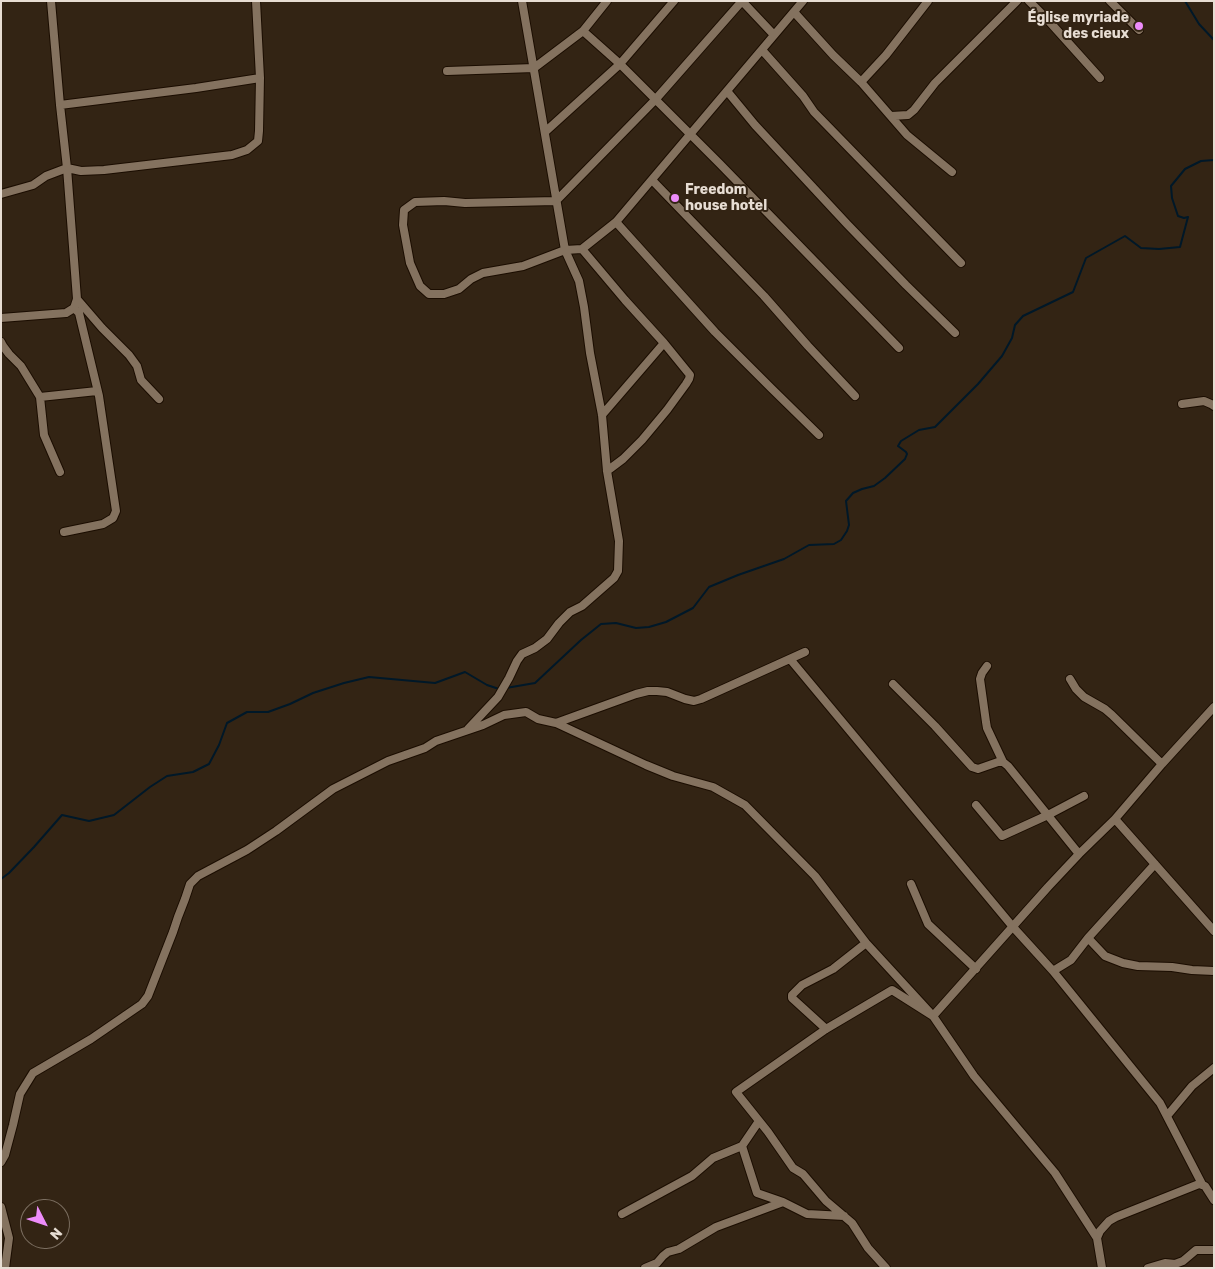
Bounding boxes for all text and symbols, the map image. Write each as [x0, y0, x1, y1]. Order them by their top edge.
place label: Église myriade des cieux [1027, 10, 1129, 42]
marker: Église myriade des cieux [1133, 20, 1145, 32]
place label: Freedom house hotel [685, 182, 767, 214]
marker: Freedom house hotel [669, 192, 681, 204]
north arrow [20, 1199, 70, 1249]
text: N [46, 1224, 66, 1243]

